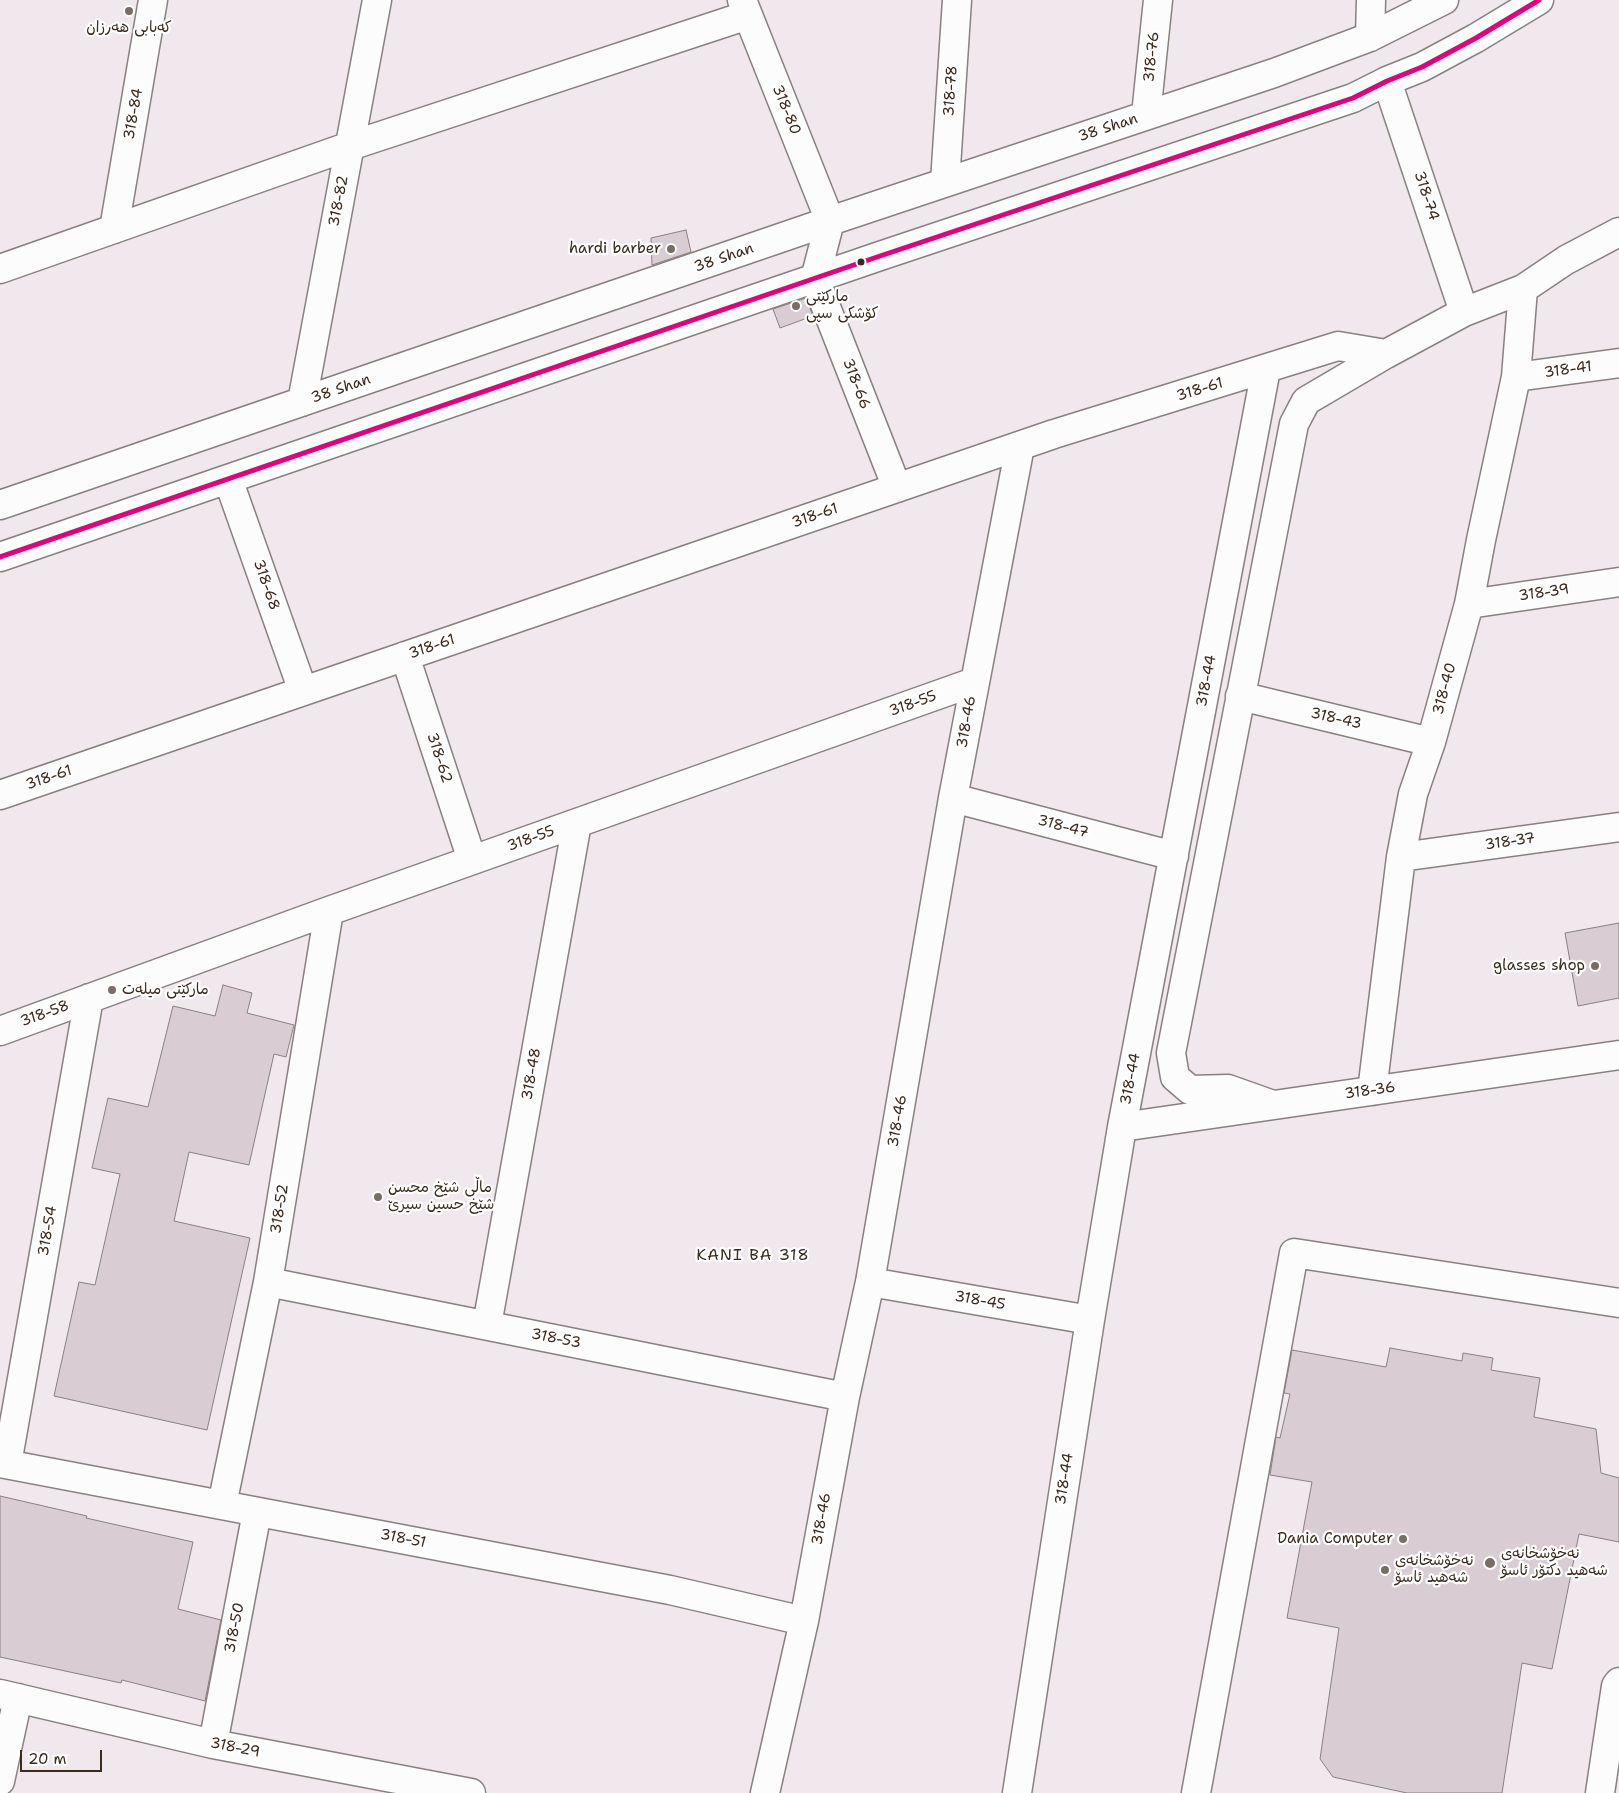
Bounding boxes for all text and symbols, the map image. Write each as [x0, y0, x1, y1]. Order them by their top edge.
marker: کەبابی هەرزان [123, 5, 135, 17]
place label: کەبابی هەرزان [86, 19, 172, 37]
street label: 318-76 [1140, 31, 1164, 83]
street label: 318-78 [940, 65, 962, 117]
street label: 318-80 [768, 82, 804, 138]
street label: 318-84 [121, 87, 147, 141]
street label: 38 Shan [1076, 110, 1140, 146]
street label: 318-74 [1410, 169, 1442, 223]
street label: 318-82 [325, 174, 353, 228]
street label: 38 Shan [692, 239, 756, 277]
place label: hardi barber [569, 240, 661, 258]
marker: hardi barber [665, 243, 677, 255]
unlabelled marker [856, 257, 866, 267]
place label: مارکێتی کۆشکی سپی [806, 288, 878, 323]
marker: مارکێتی کۆشکی سپی [790, 300, 802, 312]
street label: 318-66 [838, 356, 874, 412]
street label: 318-41 [1543, 358, 1593, 382]
street label: 38 Shan [309, 370, 373, 408]
street label: 318-61 [1175, 374, 1225, 406]
street label: 318-61 [790, 500, 840, 532]
street label: 318-68 [249, 557, 283, 613]
street label: 318-39 [1518, 581, 1570, 605]
street label: 318-61 [407, 631, 457, 663]
street label: 318-44 [1193, 653, 1221, 709]
street label: 318-40 [1429, 661, 1461, 717]
street label: 318-55 [887, 687, 939, 721]
street label: 318-46 [954, 694, 980, 750]
street label: 318-43 [1309, 704, 1363, 734]
street label: 318-62 [422, 730, 456, 786]
street label: 318-61 [24, 762, 74, 794]
street label: 318-47 [1036, 812, 1090, 842]
street label: 318-55 [505, 822, 557, 856]
street label: 318-37 [1484, 830, 1536, 854]
place label: glasses shop [1493, 957, 1585, 975]
marker: glasses shop [1589, 960, 1601, 972]
place label: مارکێتی میلەت [122, 981, 209, 999]
marker: مارکێتی میلەت [106, 984, 118, 996]
street label: 318-58 [18, 997, 72, 1031]
street label: 318-48 [519, 1046, 545, 1102]
street label: 318-44 [1117, 1051, 1145, 1107]
street label: 318-36 [1343, 1079, 1397, 1103]
street label: 318-46 [885, 1093, 911, 1149]
place label: ماڵی شێخ محسن شێخ حسین سیرێ [388, 1179, 494, 1214]
street label: 318-52 [267, 1183, 293, 1235]
marker: ماڵی شێخ محسن شێخ حسین سیرێ [372, 1191, 384, 1203]
street label: 318-54 [35, 1204, 61, 1258]
district label: KANI BA 318 [695, 1246, 811, 1266]
street label: 318-45 [953, 1288, 1007, 1314]
street label: 318-53 [530, 1325, 582, 1353]
street label: 318-44 [1052, 1452, 1078, 1506]
street label: 318-46 [809, 1491, 835, 1547]
street label: 318-51 [379, 1526, 427, 1552]
place label: Dania Computer [1277, 1530, 1393, 1548]
marker: Dania Computer [1397, 1533, 1409, 1545]
place label: نەخۆشخانەی شەهید دکتۆر ئاسۆ [1501, 1545, 1608, 1580]
place label: نەخۆشخانەی شەهید ئاسۆ [1395, 1552, 1474, 1587]
marker: نەخۆشخانەی شەهید دکتۆر ئاسۆ [1483, 1556, 1497, 1570]
marker: نەخۆشخانەی شەهید ئاسۆ [1379, 1564, 1391, 1576]
street label: 318-50 [221, 1601, 249, 1655]
street label: 318-29 [208, 1734, 262, 1762]
scale bar [22, 1740, 105, 1772]
text: 20 m [28, 1749, 67, 1769]

